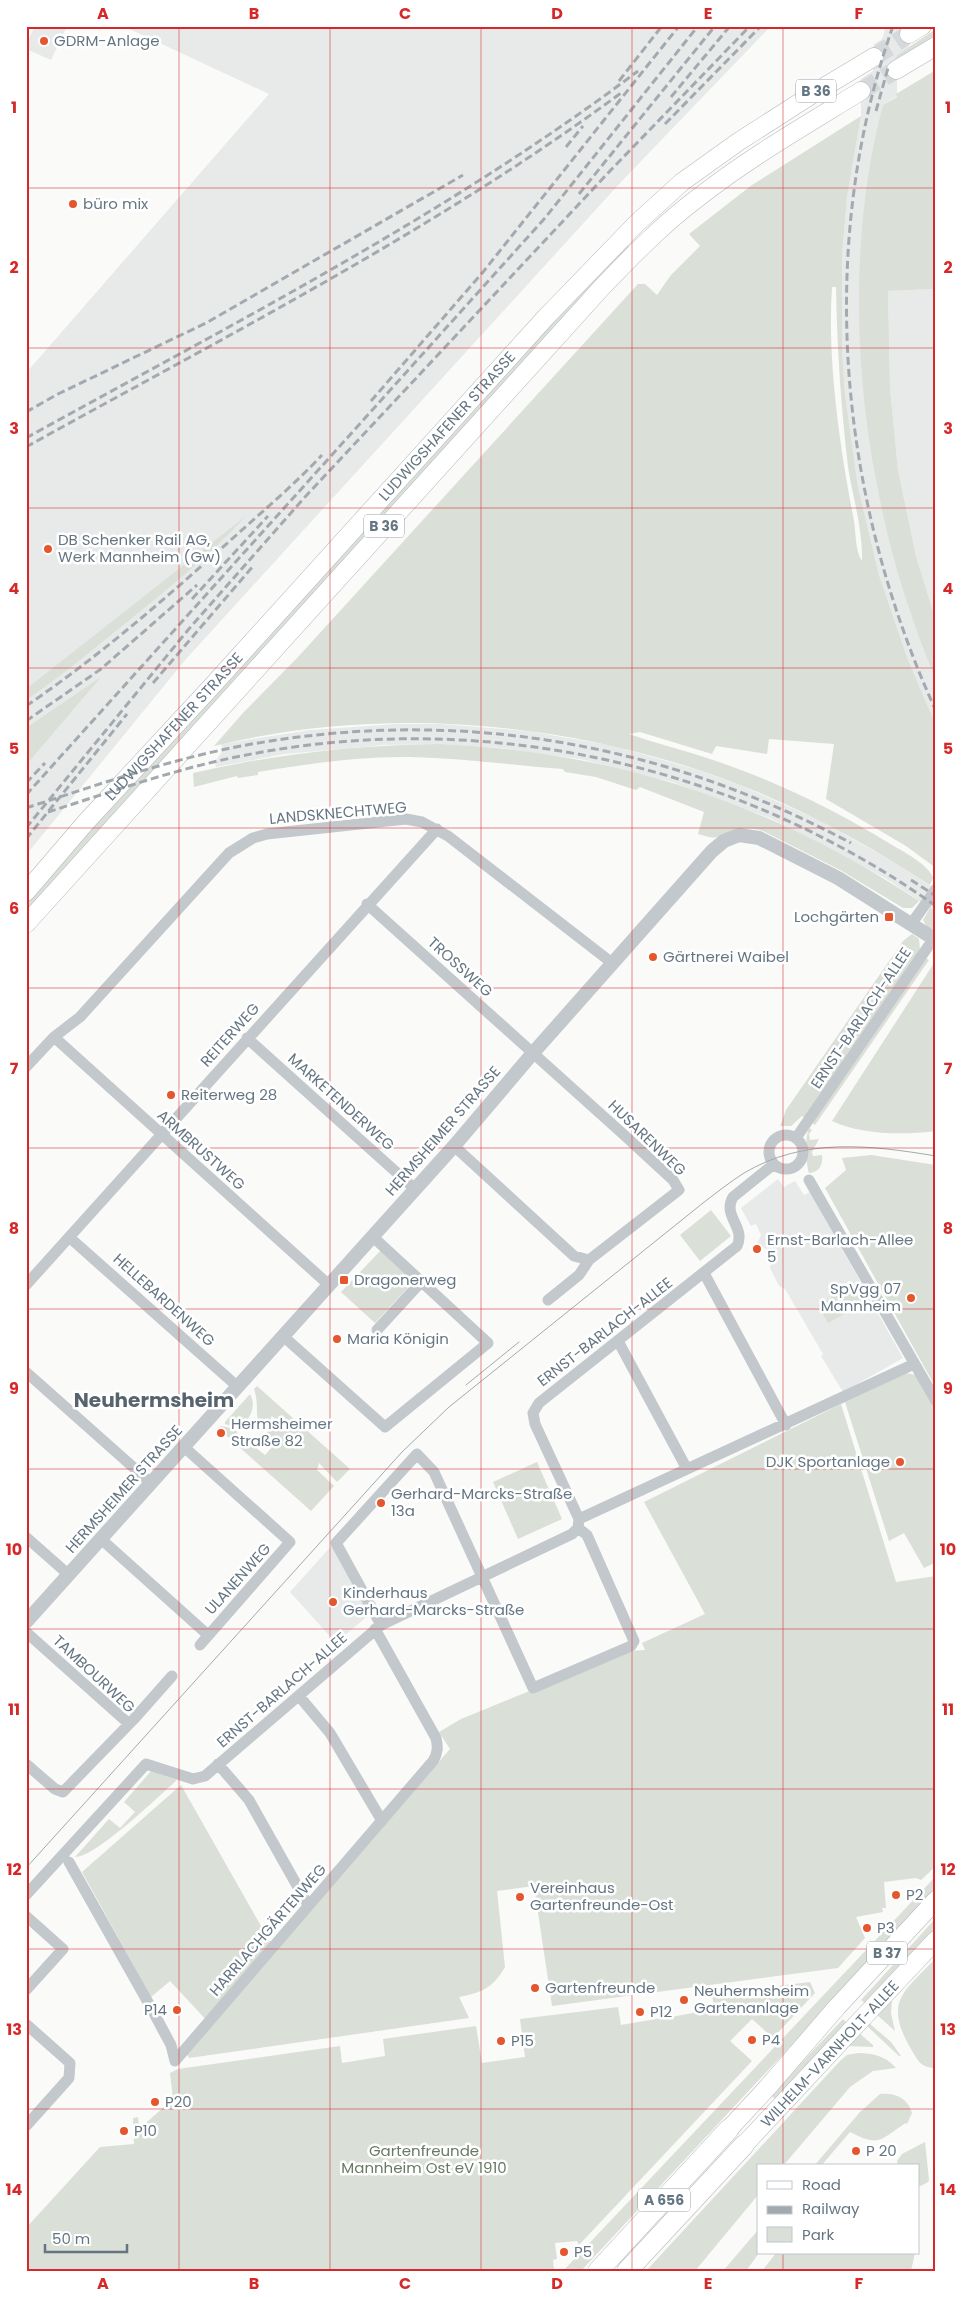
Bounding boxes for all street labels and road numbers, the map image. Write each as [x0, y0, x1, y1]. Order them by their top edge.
road number: B 36 [796, 80, 836, 102]
street label: LUDWIGSHAFENER STRASSE [374, 347, 520, 505]
road number: B 36 [364, 514, 404, 538]
street label: LUDWIGSHAFENER STRASSE [100, 648, 247, 805]
street label: LANDSKNECHTWEG [268, 796, 408, 829]
street label: TROSSWEG [423, 932, 498, 1002]
street label: ERNST-BARLACH-ALLEE [805, 943, 916, 1093]
street label: REITERWEG [195, 998, 264, 1071]
street label: MARKETENDERWEG [284, 1048, 399, 1155]
street label: HERMSHEIMER STRASSE [380, 1061, 505, 1200]
street label: HUSARENWEG [604, 1095, 691, 1180]
street label: ARMBRUSTWEG [153, 1105, 250, 1195]
street label: HELLEBARDENWEG [109, 1248, 220, 1351]
street label: ERNST-BARLACH-ALLEE [533, 1272, 677, 1391]
street label: HERMSHEIMER STRASSE [60, 1420, 187, 1557]
street label: ULANENWEG [200, 1538, 276, 1619]
street label: ERNST-BARLACH-ALLEE [212, 1627, 351, 1752]
street label: TAMBOURWEG [49, 1630, 140, 1717]
street label: HARRLACHGÄRTENWEG [204, 1859, 331, 2000]
road number: B 37 [867, 1942, 907, 1965]
street label: WILHELM-VARNHOLT-ALLEE [756, 1976, 903, 2132]
road number: A 656 [638, 2188, 690, 2212]

